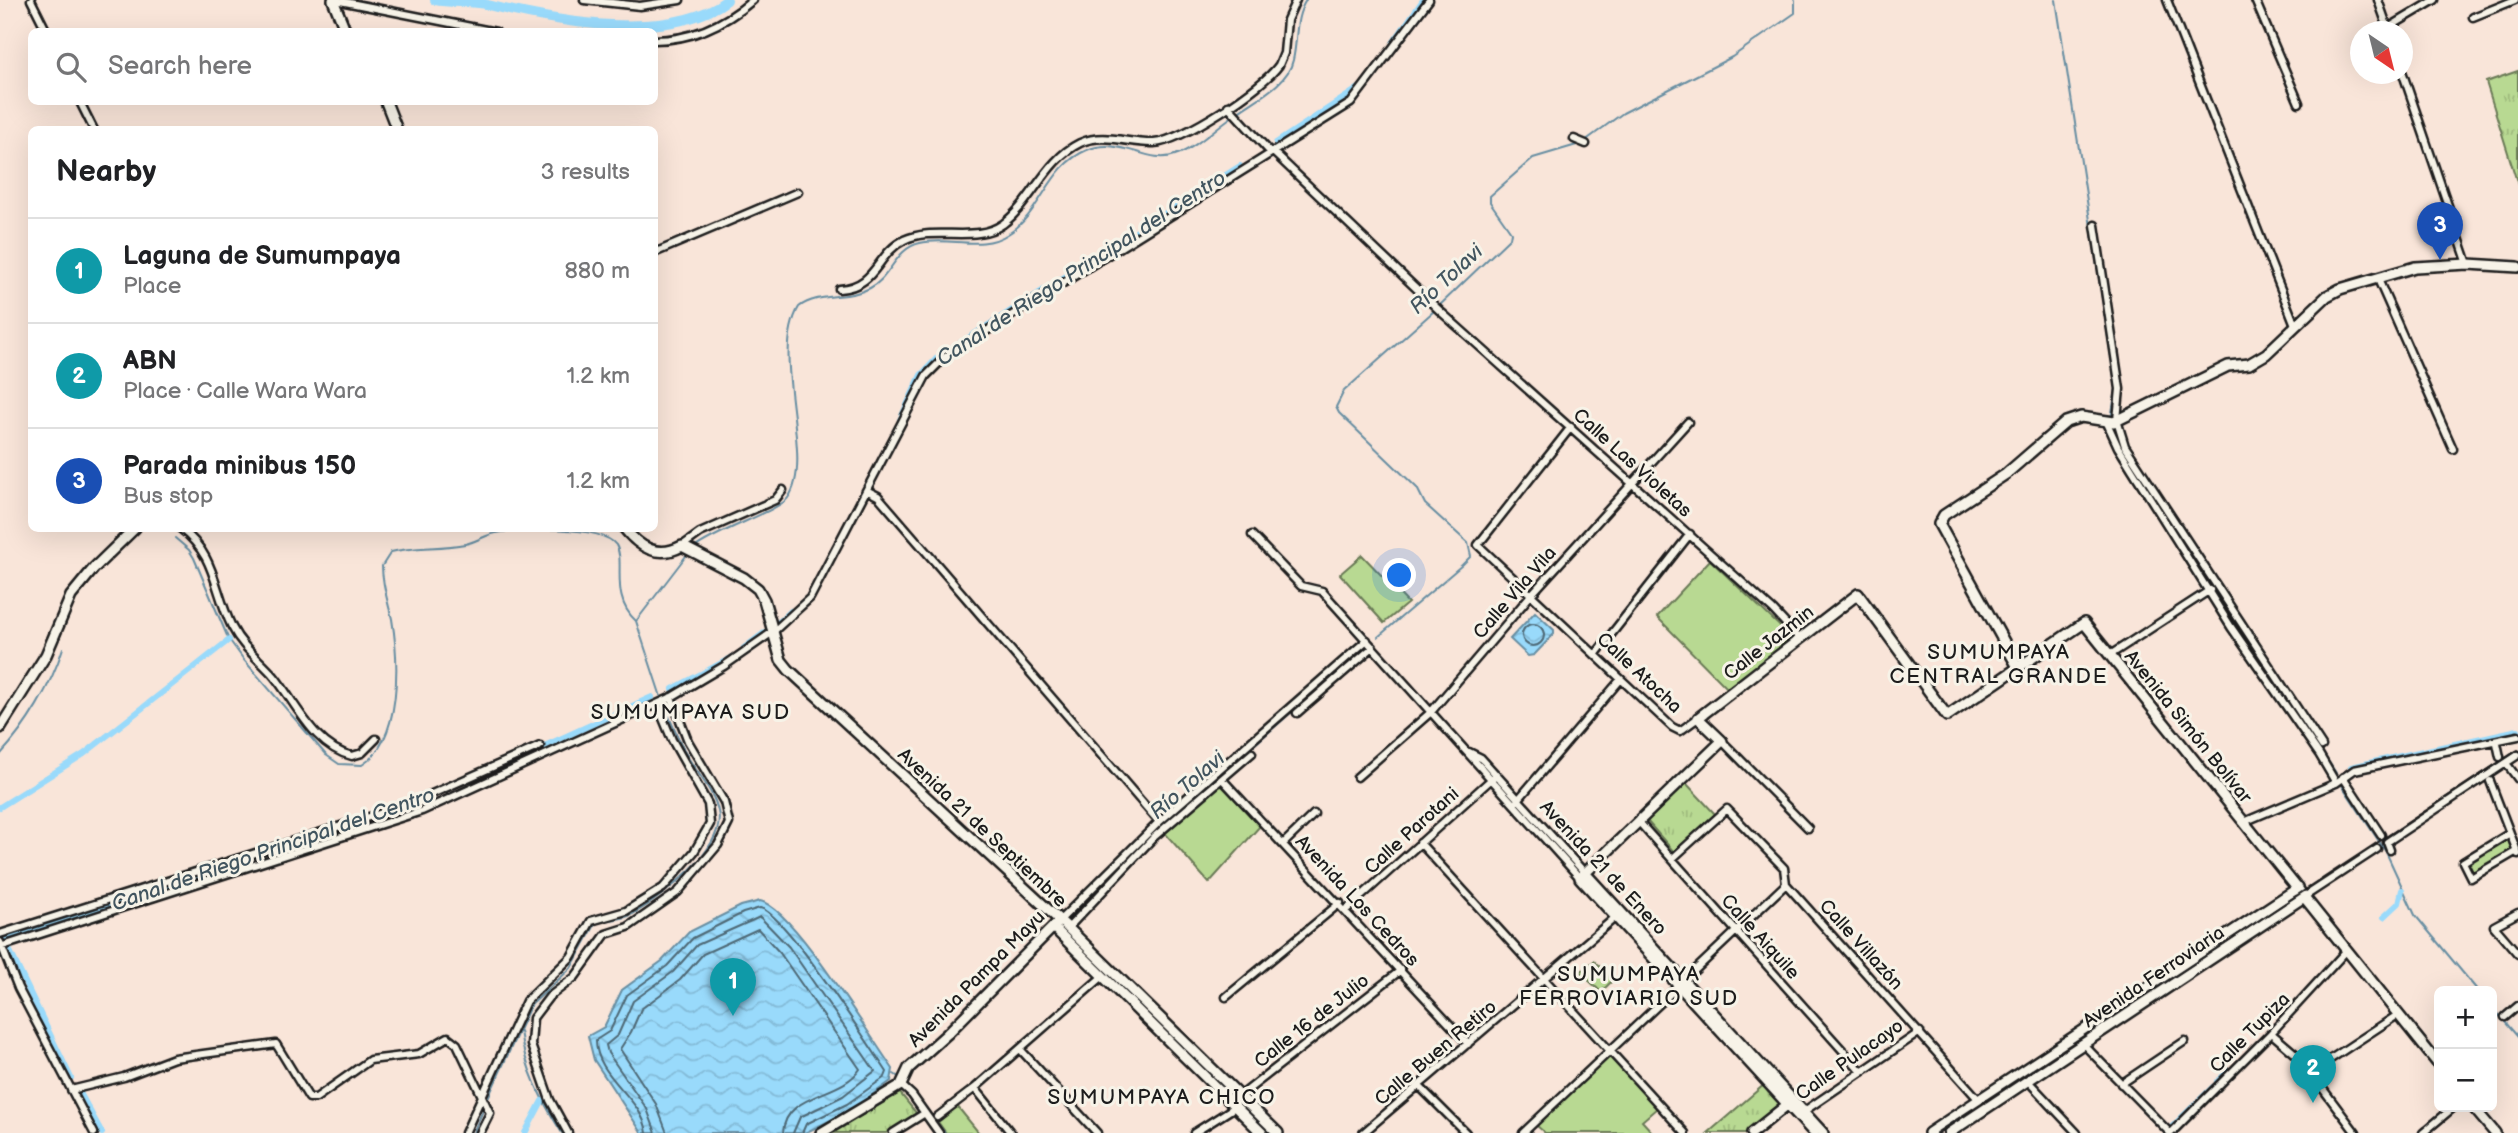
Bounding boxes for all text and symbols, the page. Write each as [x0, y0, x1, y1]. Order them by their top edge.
north arrow [2350, 21, 2413, 84]
search box [28, 28, 658, 105]
icon: search [52, 48, 90, 86]
text: Search here [108, 51, 252, 82]
text: Nearby [56, 154, 156, 190]
text: 3 results [541, 158, 630, 186]
water label: Canal de Riego Principal del Centro [932, 165, 1231, 371]
pin: 3 [2417, 202, 2463, 260]
water label: Río Tolavi [1405, 238, 1489, 319]
text: Laguna de Sumumpaya [123, 241, 401, 272]
text: 1 [74, 257, 84, 285]
text: 880 m [564, 257, 630, 285]
text: Place [123, 272, 181, 300]
text: ABN [123, 346, 177, 377]
text: 2 [72, 362, 86, 390]
text: 1.2 km [567, 362, 630, 390]
text: Place · Calle Wara Wara [123, 377, 367, 405]
street label: Calle Las Violetas [1568, 404, 1696, 522]
text: Parada minibus 150 [123, 451, 356, 482]
text: 3 [72, 467, 86, 495]
text: 1.2 km [567, 467, 630, 495]
text: Bus stop [123, 482, 213, 510]
street label: Calle Vila Vila [1469, 542, 1562, 644]
your location [1382, 558, 1416, 592]
street label: Calle Jazmin [1719, 601, 1819, 686]
street label: Calle Atocha [1592, 628, 1686, 718]
district label: SUMUMPAYA CENTRAL GRANDE [1889, 640, 2109, 689]
street label: Avenida Simón Bolívar [2119, 646, 2257, 809]
district label: SUMUMPAYA SUD [591, 700, 791, 725]
street label: Avenida 21 de Septiembre [893, 744, 1071, 913]
water label: Río Tolavi [1145, 745, 1231, 825]
water label: Canal de Riego Principal del Centro [108, 782, 438, 917]
street label: Calle Parotani [1360, 783, 1464, 880]
street label: Avenida 21 de Enero [1535, 796, 1671, 940]
street label: Avenida Los Cedros [1290, 831, 1424, 971]
street label: Calle Aiquile [1716, 890, 1804, 984]
street label: Calle Villazón [1814, 895, 1908, 995]
street label: Avenida Pampa Mayu [904, 906, 1050, 1052]
street label: Avenida Ferroviaria [2079, 921, 2229, 1033]
pin: 1 [710, 958, 756, 1016]
district label: SUMUMPAYA FERROVIARIO SUD [1519, 962, 1739, 1011]
street label: Calle 16 de Julio [1250, 969, 1374, 1073]
map controls [2434, 986, 2497, 1112]
button: + [2434, 986, 2497, 1049]
street label: Calle Tupiza [2205, 988, 2295, 1078]
street label: Calle Buen Retiro [1370, 995, 1502, 1111]
street label: Calle Pulacayo [1792, 1015, 1908, 1106]
pin: 2 [2290, 1045, 2336, 1103]
button: − [2434, 1049, 2497, 1112]
district label: SUMUMPAYA CHICO [1047, 1085, 1277, 1110]

